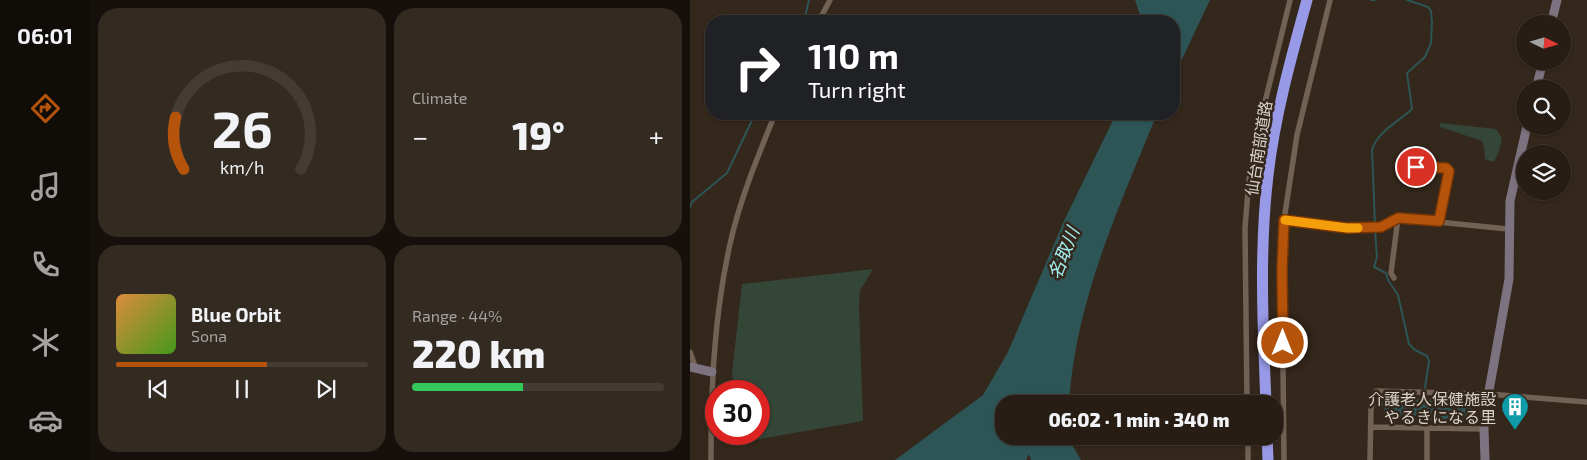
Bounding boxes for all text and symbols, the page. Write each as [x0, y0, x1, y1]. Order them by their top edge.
north arrow [1516, 15, 1571, 70]
map controls [1516, 15, 1571, 200]
text: 06:01 [17, 22, 73, 48]
text: 110 m [808, 34, 899, 76]
icon: right [725, 35, 790, 100]
text: Turn right [808, 76, 906, 102]
button: search [1516, 80, 1571, 135]
text: Climate [412, 88, 467, 107]
icon: directions [28, 91, 63, 126]
text: 26 [212, 96, 272, 158]
street label: 仙台南部道路 [1241, 99, 1275, 197]
text: 19° [512, 112, 565, 158]
text: − [412, 119, 428, 153]
text: + [649, 119, 664, 153]
button: layers [1516, 145, 1571, 200]
pin [1395, 146, 1437, 188]
icon: arrive [1402, 153, 1430, 181]
text: km/h [220, 156, 264, 178]
icon: music [28, 169, 63, 204]
water label: 名取川 [1043, 222, 1084, 282]
icon: phone [28, 247, 63, 282]
text: Blue Orbit [191, 303, 281, 326]
text: Range · 44% [412, 306, 502, 325]
position arrow [1256, 316, 1308, 368]
icon: climate [28, 325, 63, 360]
text: Sona [191, 326, 227, 345]
text: 220 km [412, 330, 545, 376]
icon: previous [144, 375, 172, 403]
icon: pause [228, 375, 256, 403]
icon: next [312, 375, 340, 403]
speed limit sign: 30 [705, 380, 770, 445]
place label: 介護老人保健施設 やるきになる里 [1368, 389, 1496, 426]
building icon: 介護老人保健施設 やるきになる里 [1500, 392, 1530, 431]
icon: car [28, 403, 63, 438]
text: 06:02 · 1 min · 340 m [1048, 408, 1230, 431]

